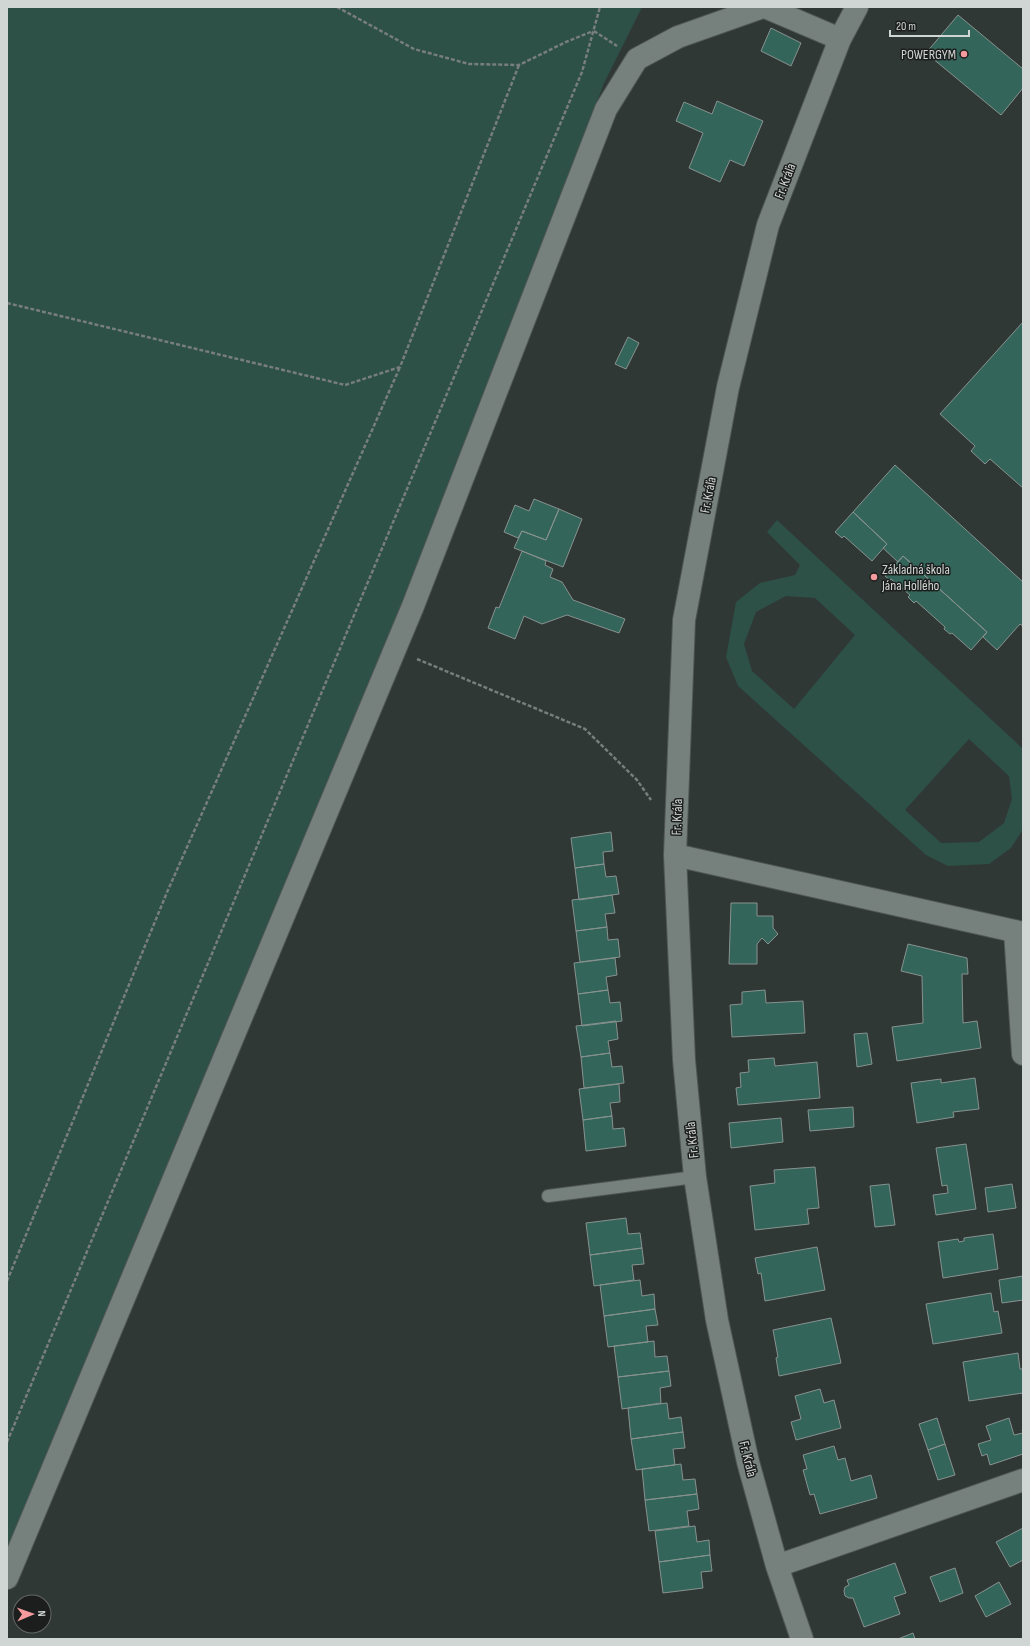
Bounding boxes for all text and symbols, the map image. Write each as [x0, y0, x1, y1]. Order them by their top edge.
scale bar [890, 12, 969, 38]
text: 20 m [896, 19, 916, 34]
place label: POWERGYM [901, 46, 956, 63]
marker: POWERGYM [959, 49, 969, 59]
street label: Fr. Kráľa [771, 161, 799, 201]
street label: Fr. Kráľa [696, 475, 720, 515]
place label: Základná škola Jána Hollého [881, 561, 950, 594]
marker: Základná škola Jána Hollého [869, 572, 879, 582]
street label: Fr. Kráľa [668, 798, 686, 836]
street label: Fr. Kráľa [682, 1121, 702, 1159]
street label: Fr. Kráľa [735, 1439, 761, 1479]
north arrow [12, 1594, 52, 1634]
text: N [35, 1611, 48, 1617]

